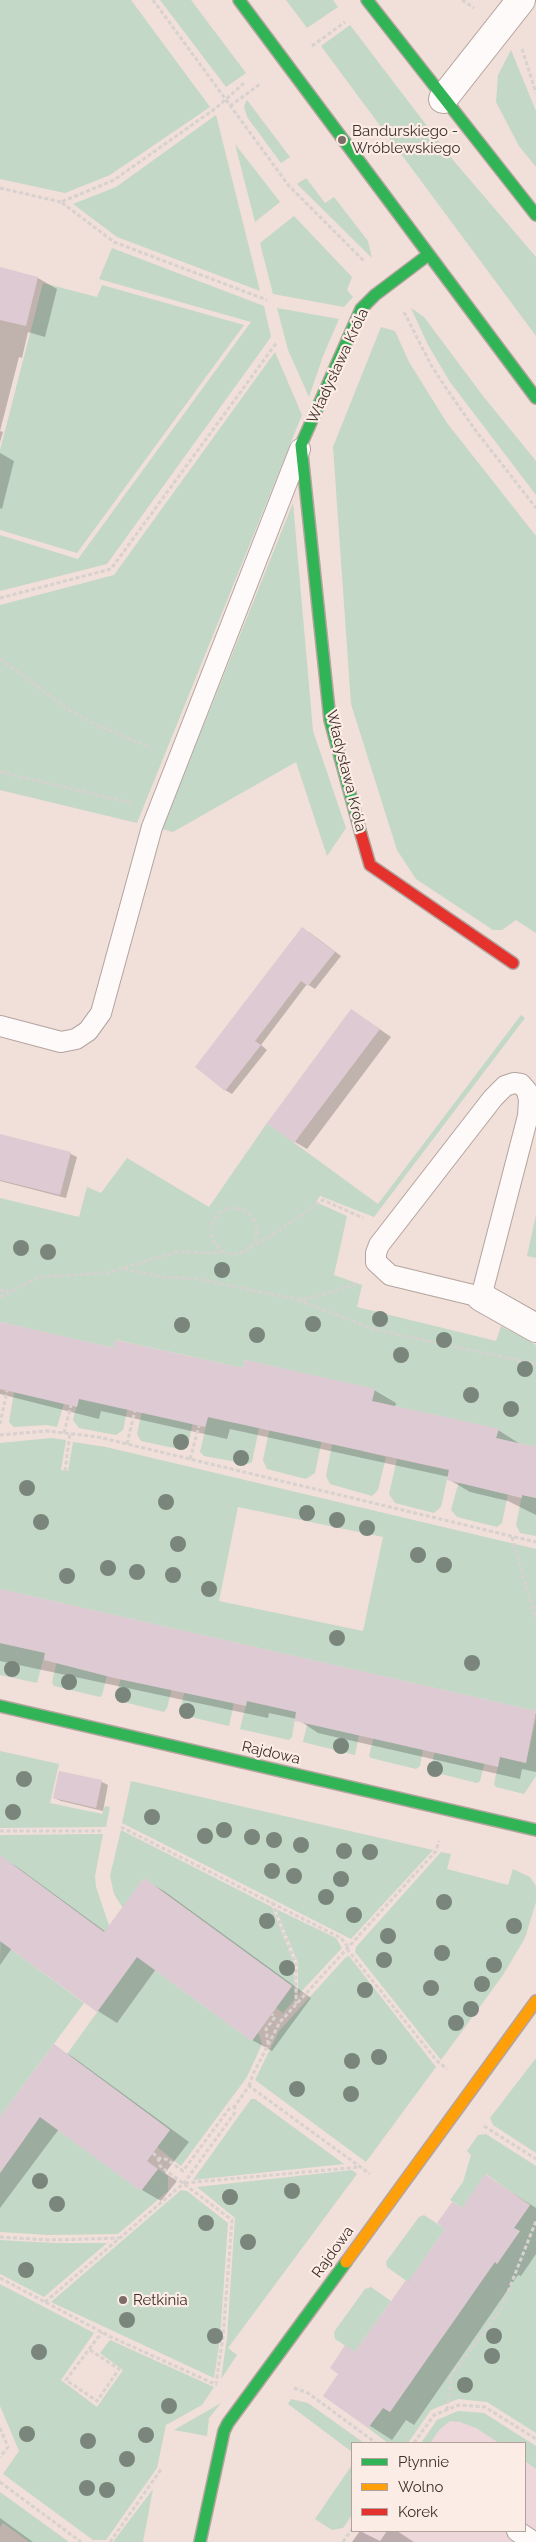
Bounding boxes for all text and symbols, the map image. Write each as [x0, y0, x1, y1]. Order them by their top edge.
place label: Bandurskiego - Wróblewskiego [352, 122, 460, 157]
marker: Bandurskiego - Wróblewskiego [336, 134, 348, 146]
street label: Władysława Króla [303, 306, 373, 426]
street label: Władysława Króla [322, 708, 370, 834]
street label: Rajdowa [240, 1738, 302, 1768]
street label: Rajdowa [308, 2223, 358, 2281]
place label: Retkinia [133, 2291, 188, 2309]
marker: Retkinia [117, 2294, 129, 2306]
legend [351, 2442, 526, 2532]
text: Płynnie [398, 2453, 449, 2471]
text: Wolno [398, 2478, 443, 2496]
text: Korek [398, 2503, 438, 2521]

